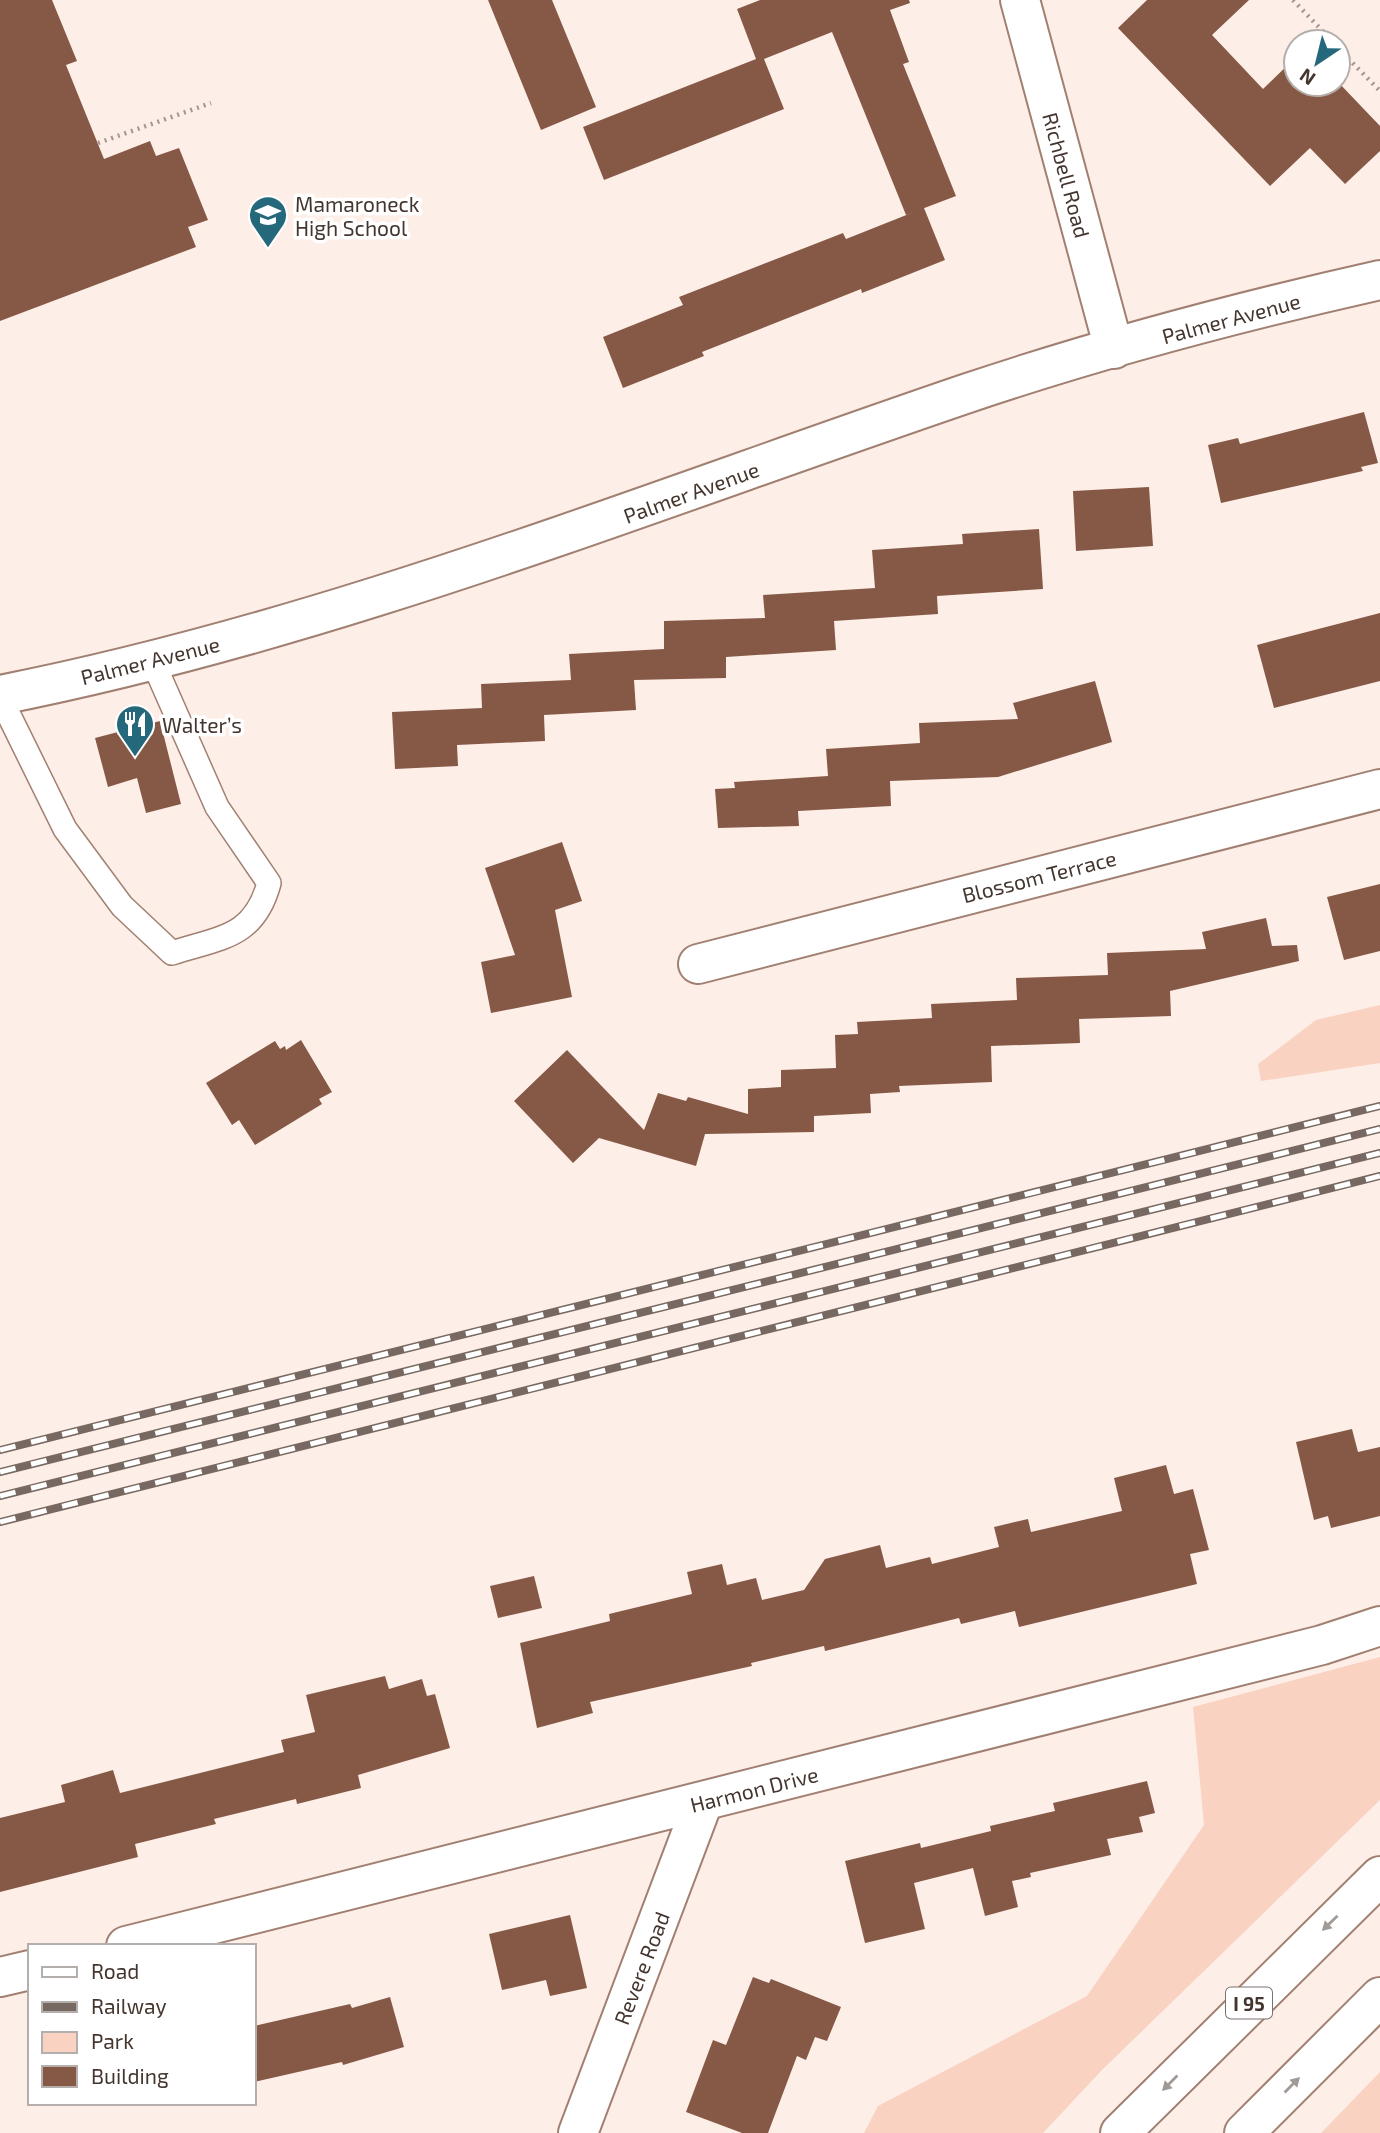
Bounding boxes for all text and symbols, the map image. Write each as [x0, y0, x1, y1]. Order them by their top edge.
north arrow [1282, 28, 1352, 98]
text: N [1295, 64, 1319, 91]
street label: Richbell Road [1038, 110, 1096, 240]
place label: Mamaroneck High School [295, 191, 420, 240]
school or university icon: Mamaroneck High School [247, 194, 289, 249]
street label: Palmer Avenue [1159, 288, 1303, 348]
street label: Palmer Avenue [620, 456, 762, 528]
street label: Palmer Avenue [78, 631, 222, 689]
restaurant icon: Walter’s [114, 703, 156, 758]
place label: Walter’s [162, 712, 242, 737]
street label: Blossom Terrace [959, 845, 1119, 907]
street label: Harmon Drive [687, 1761, 821, 1817]
street label: Revere Road [608, 1908, 674, 2028]
one-way arrow [1322, 1914, 1339, 1931]
legend [28, 1944, 256, 2105]
text: Road [91, 1958, 139, 1983]
road number: I 95 [1226, 1988, 1272, 2019]
text: Railway [91, 1993, 167, 2018]
text: Park [91, 2028, 134, 2053]
text: Building [91, 2063, 169, 2088]
one-way arrow [1161, 2075, 1178, 2092]
one-way arrow [1283, 2077, 1300, 2093]

